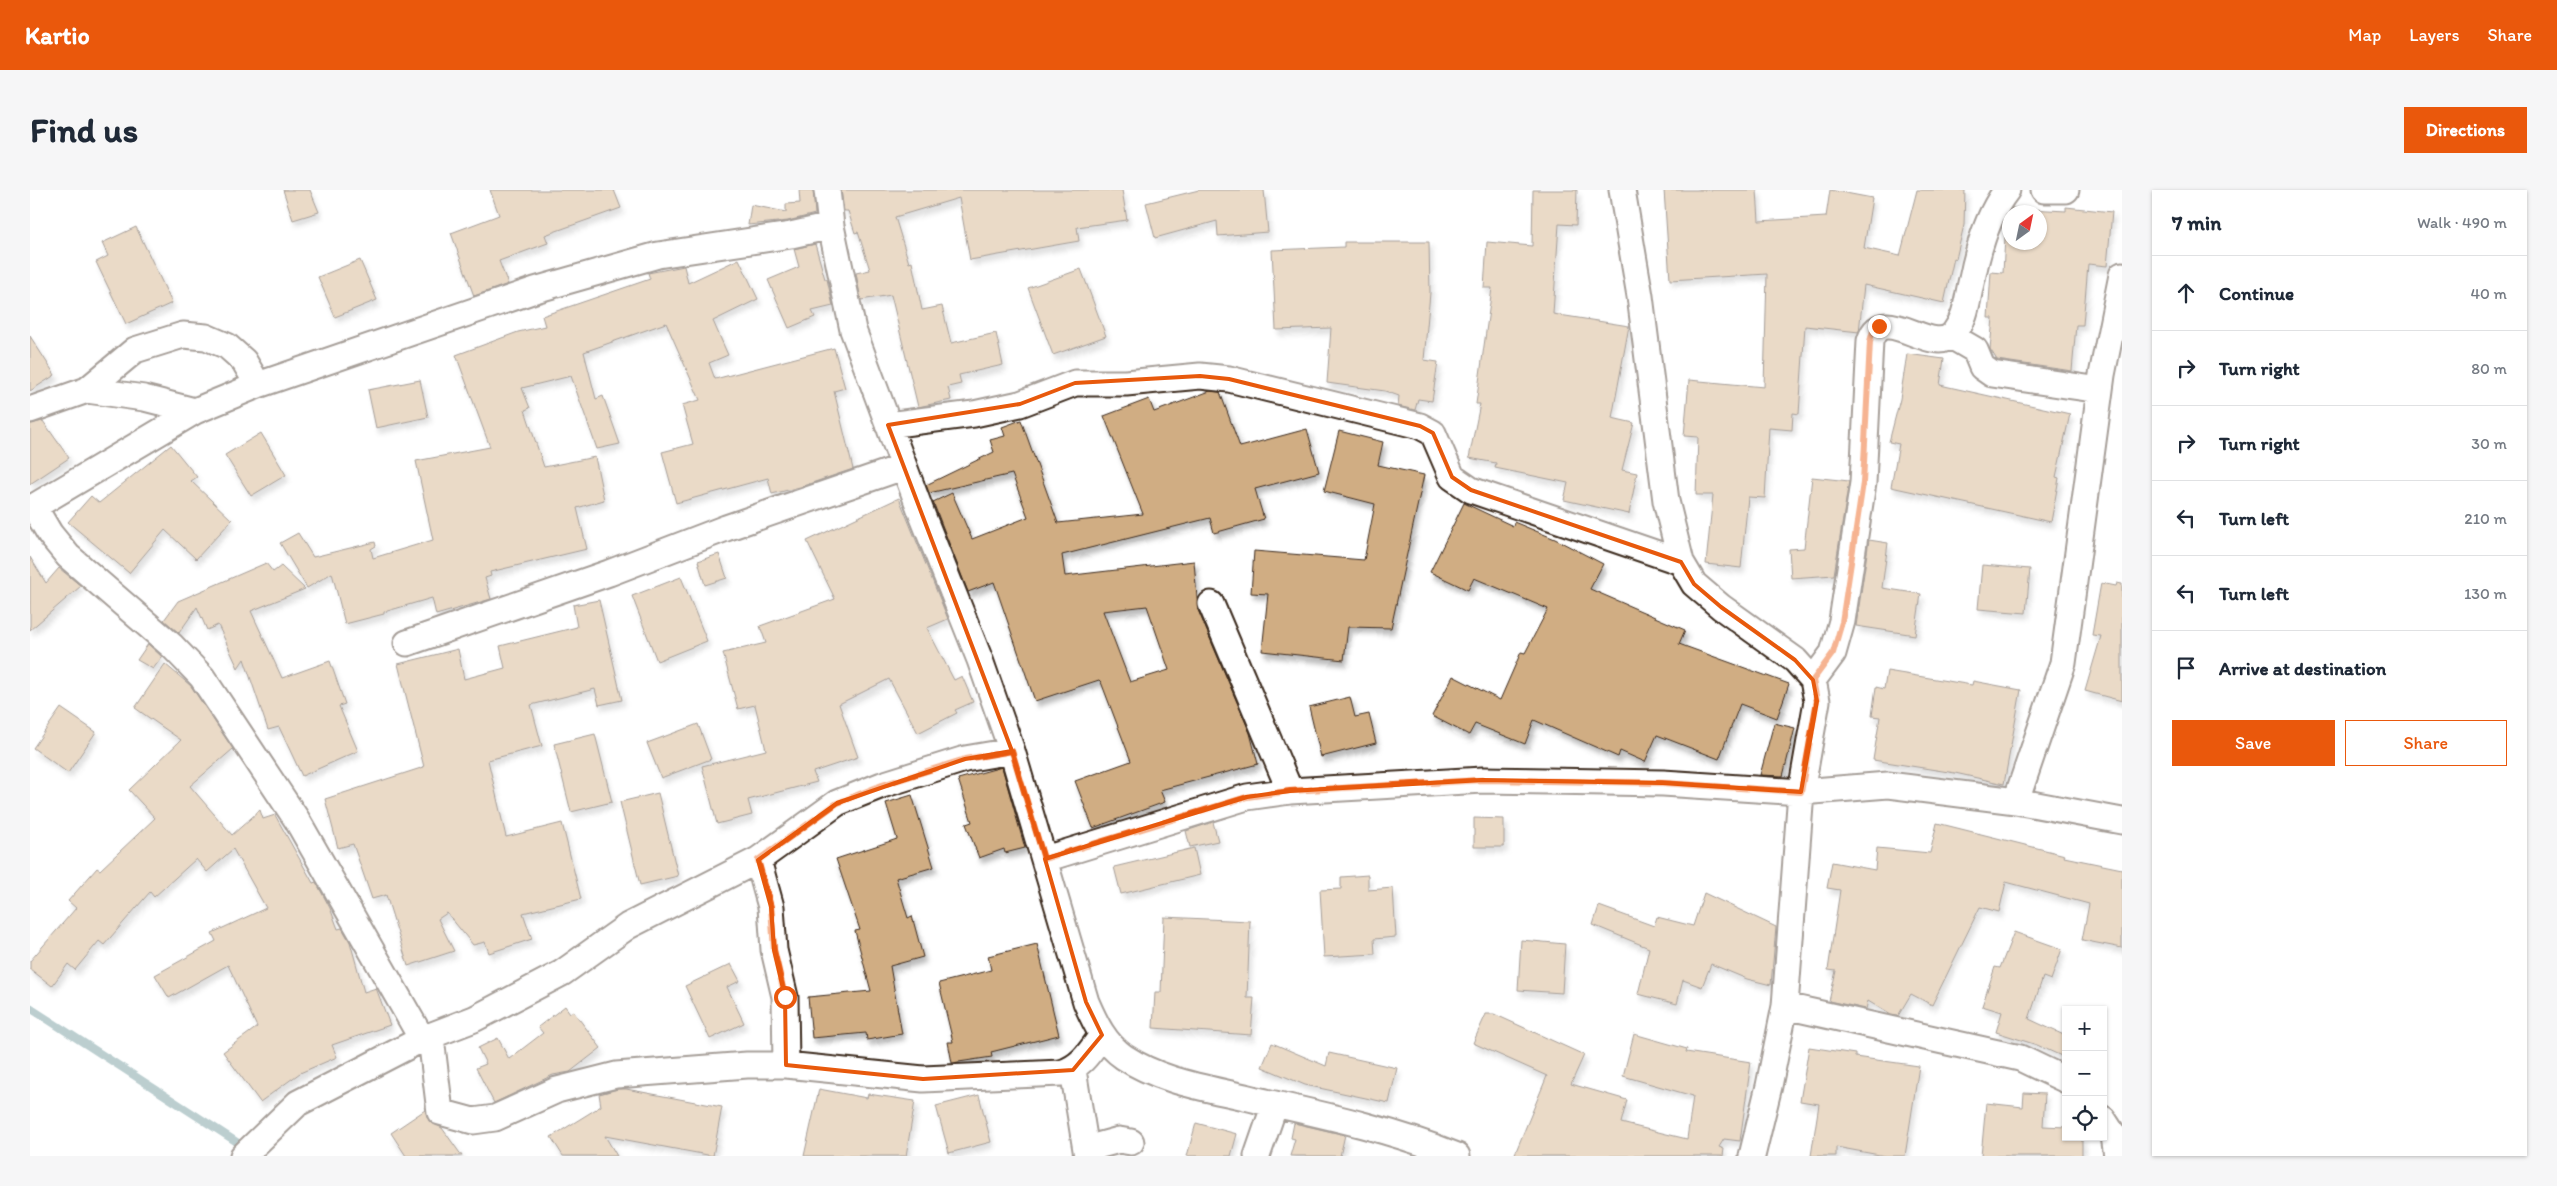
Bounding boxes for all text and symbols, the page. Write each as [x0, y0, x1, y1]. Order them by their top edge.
text: Kartio [25, 21, 90, 50]
text: Map [2348, 24, 2381, 46]
text: Layers [2409, 24, 2459, 46]
text: Share [2487, 24, 2532, 46]
button: Directions [2404, 107, 2527, 153]
text: Find us [30, 109, 138, 151]
north arrow [2002, 205, 2047, 250]
text: 7 min [2172, 210, 2221, 235]
text: Walk · 490 m [2417, 213, 2507, 232]
icon: ahead [2172, 279, 2200, 307]
text: Continue [2219, 282, 2294, 305]
text: 40 m [2470, 284, 2507, 303]
route end [1868, 315, 1891, 338]
icon: right [2172, 354, 2200, 382]
text: Turn right [2219, 357, 2300, 380]
text: 80 m [2471, 359, 2507, 378]
icon: right [2172, 429, 2200, 457]
text: Turn right [2219, 432, 2300, 455]
text: 30 m [2471, 434, 2507, 453]
icon: left [2172, 504, 2200, 532]
text: Turn left [2219, 507, 2289, 530]
text: 210 m [2464, 509, 2507, 528]
icon: left [2172, 579, 2200, 607]
text: Turn left [2219, 582, 2289, 605]
text: 130 m [2464, 584, 2507, 603]
icon: arrive [2172, 654, 2200, 682]
text: Arrive at destination [2219, 657, 2386, 680]
button: Save [2172, 720, 2335, 766]
button: Share [2345, 720, 2507, 766]
route start [774, 986, 797, 1009]
map controls [2062, 1006, 2107, 1141]
button: + [2062, 1006, 2107, 1051]
button: − [2062, 1051, 2107, 1096]
button: locate [2062, 1096, 2107, 1141]

